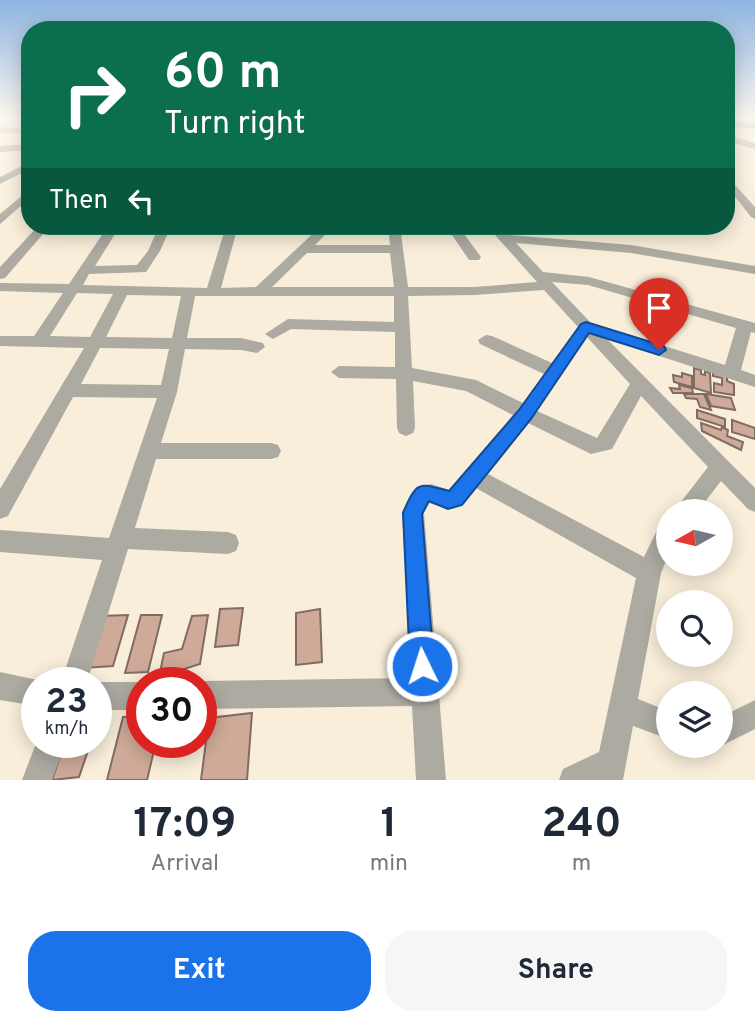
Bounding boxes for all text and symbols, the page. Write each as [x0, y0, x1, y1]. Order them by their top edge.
text: 60 m [164, 44, 282, 106]
icon: right [49, 49, 140, 140]
text: Turn right [164, 105, 306, 145]
icon: left [122, 182, 160, 220]
text: Then [49, 185, 108, 218]
pin [629, 278, 689, 350]
icon: arrive [640, 289, 678, 327]
north arrow [656, 499, 733, 576]
map controls [656, 499, 733, 758]
button: search [656, 590, 733, 667]
position arrow [385, 629, 459, 703]
speed limit sign: 30 [126, 667, 217, 758]
text: 23 [45, 681, 88, 725]
button: layers [656, 681, 733, 758]
text: km/h [45, 718, 88, 741]
text: 17:09 [133, 799, 236, 852]
text: 1 [380, 799, 397, 852]
text: 240 [541, 799, 622, 852]
text: Arrival [151, 850, 219, 879]
text: min [370, 850, 408, 879]
text: m [572, 850, 591, 879]
button: Exit [28, 931, 371, 1011]
button: Share [385, 931, 727, 1011]

